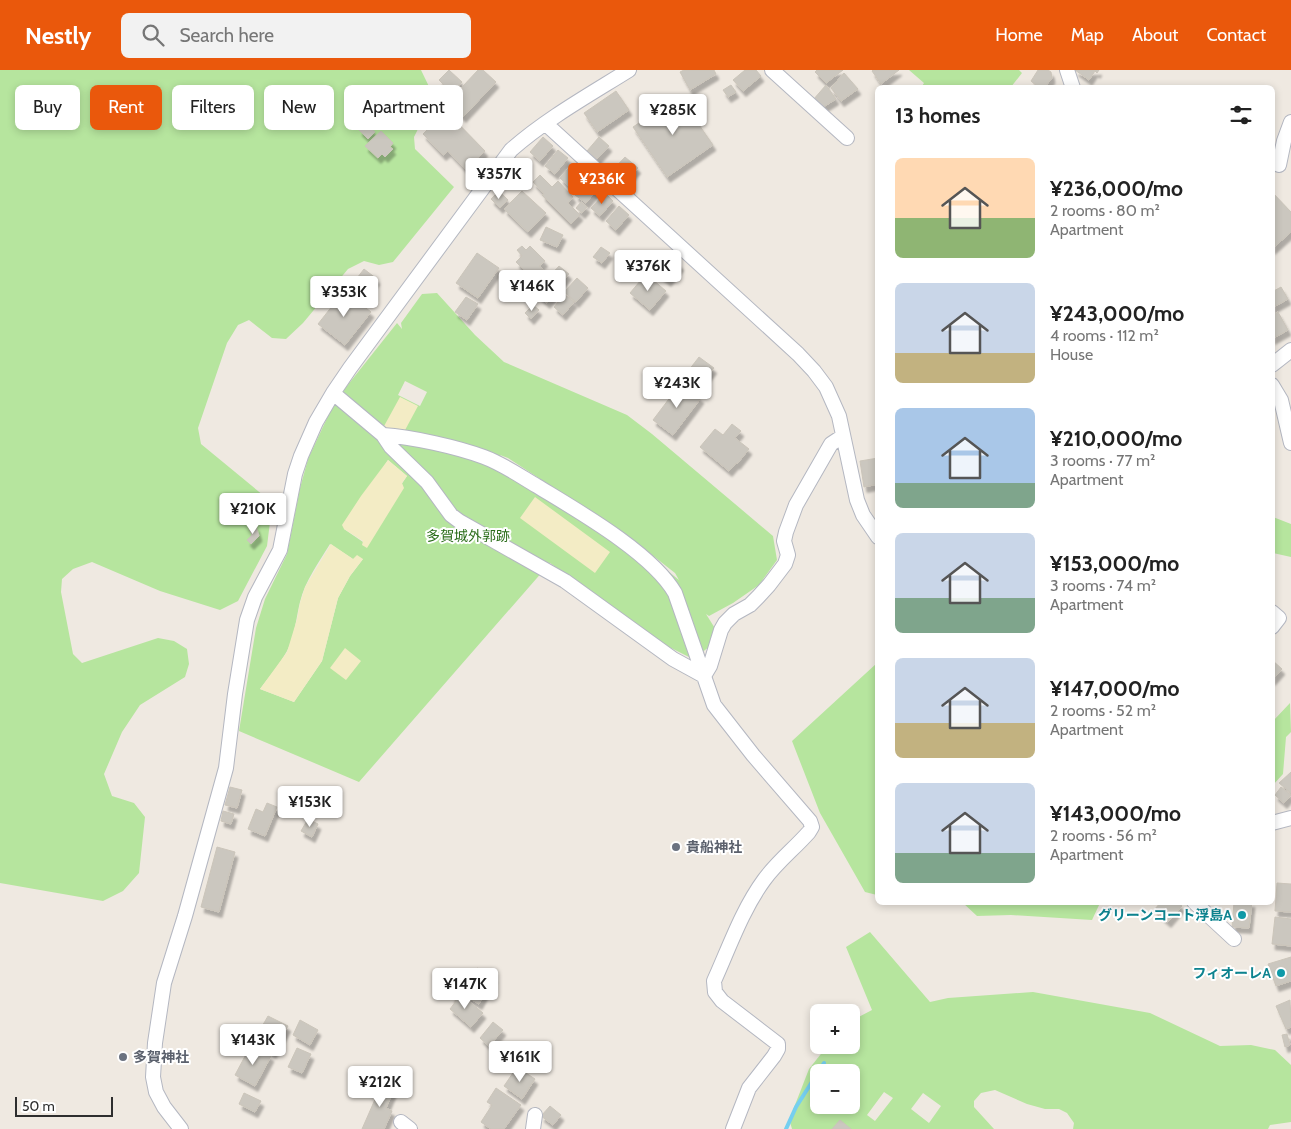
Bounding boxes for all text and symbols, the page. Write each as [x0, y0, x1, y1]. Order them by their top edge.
search box [121, 13, 471, 58]
text: Nestly [25, 21, 91, 50]
icon: search [139, 21, 167, 49]
text: Search here [179, 24, 274, 47]
text: Home [995, 24, 1043, 46]
text: Map [1071, 24, 1104, 46]
text: About [1132, 24, 1178, 46]
text: Contact [1206, 24, 1266, 46]
chip: Buy [15, 85, 80, 130]
chip: Rent [90, 85, 162, 130]
chip: Filters [172, 85, 254, 130]
chip: New [264, 85, 334, 130]
chip: Apartment [344, 85, 463, 130]
pin: ¥285K [638, 93, 708, 136]
text: ¥285K [650, 100, 696, 119]
icon: filters [1227, 101, 1255, 129]
text: 13 homes [895, 103, 980, 128]
pin: ¥357K [464, 158, 534, 200]
pin: ¥236K [567, 162, 637, 205]
text: ¥357K [476, 164, 522, 183]
text: ¥236K [579, 169, 625, 188]
text: ¥236,000/mo [1050, 176, 1183, 201]
icon: home [935, 178, 995, 238]
text: 2 rooms · 80 m² [1050, 201, 1160, 220]
text: Apartment [1050, 220, 1123, 239]
pin: ¥376K [613, 250, 683, 292]
text: ¥376K [625, 256, 671, 275]
pin: ¥146K [497, 270, 567, 312]
pin: ¥353K [309, 276, 379, 318]
text: ¥146K [510, 276, 554, 295]
text: ¥353K [321, 282, 367, 301]
text: ¥243,000/mo [1050, 301, 1184, 326]
icon: home [935, 303, 995, 363]
text: 4 rooms · 112 m² [1050, 326, 1159, 345]
text: House [1050, 345, 1093, 364]
pin: ¥243K [642, 366, 712, 409]
text: ¥243K [654, 373, 700, 392]
text: ¥210,000/mo [1050, 426, 1182, 451]
icon: home [935, 428, 995, 488]
text: 3 rooms · 77 m² [1050, 451, 1155, 470]
text: Apartment [1050, 470, 1123, 489]
pin: ¥210K [218, 492, 288, 535]
text: ¥210K [230, 499, 276, 518]
park label: 多賀城外郭跡 [426, 527, 510, 545]
text: ¥153,000/mo [1050, 551, 1179, 576]
icon: home [935, 553, 995, 613]
text: 3 rooms · 74 m² [1050, 576, 1156, 595]
text: Apartment [1050, 595, 1123, 614]
text: ¥147,000/mo [1050, 676, 1180, 701]
icon: home [935, 678, 995, 738]
text: 2 rooms · 52 m² [1050, 701, 1156, 720]
text: Apartment [1050, 720, 1123, 739]
pin: ¥153K [275, 786, 345, 828]
text: ¥153K [289, 792, 331, 811]
text: ¥143,000/mo [1050, 801, 1181, 826]
icon: home [935, 803, 995, 863]
text: 2 rooms · 56 m² [1050, 826, 1157, 845]
place label: 貴船神社 [686, 838, 742, 856]
marker: 貴船神社 [670, 841, 682, 853]
text: Apartment [1050, 845, 1123, 864]
place label: グリーンコート浮島A [1098, 906, 1232, 924]
marker: グリーンコート浮島A [1236, 909, 1248, 921]
place label: フィオーレA [1193, 964, 1271, 982]
marker: フィオーレA [1275, 967, 1287, 979]
pin: ¥147K [430, 968, 500, 1010]
text: ¥147K [443, 974, 487, 993]
map controls [810, 1004, 860, 1114]
button: + [810, 1004, 860, 1054]
pin: ¥143K [218, 1024, 288, 1066]
text: ¥143K [231, 1030, 275, 1049]
pin: ¥161K [485, 1040, 555, 1083]
text: ¥161K [500, 1047, 540, 1066]
place label: 多賀神社 [133, 1048, 189, 1066]
marker: 多賀神社 [117, 1051, 129, 1063]
button: − [810, 1064, 860, 1114]
pin: ¥212K [345, 1066, 415, 1108]
text: ¥212K [359, 1072, 401, 1091]
scale bar [15, 1094, 112, 1117]
text: 50 m [22, 1097, 55, 1115]

